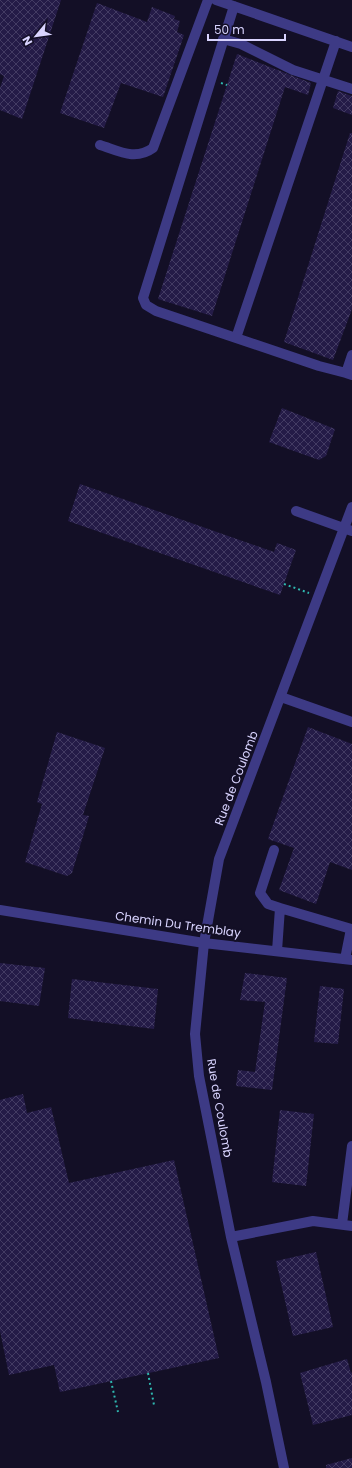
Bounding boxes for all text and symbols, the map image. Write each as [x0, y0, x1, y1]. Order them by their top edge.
north arrow [16, 16, 56, 56]
scale bar [208, 16, 285, 42]
text: 50 m [214, 21, 245, 38]
text: N [18, 33, 36, 48]
street label: Rue de Coulomb [210, 728, 262, 828]
street label: Chemin Du Tremblay [114, 907, 242, 941]
street label: Rue de Coulomb [203, 1057, 237, 1159]

